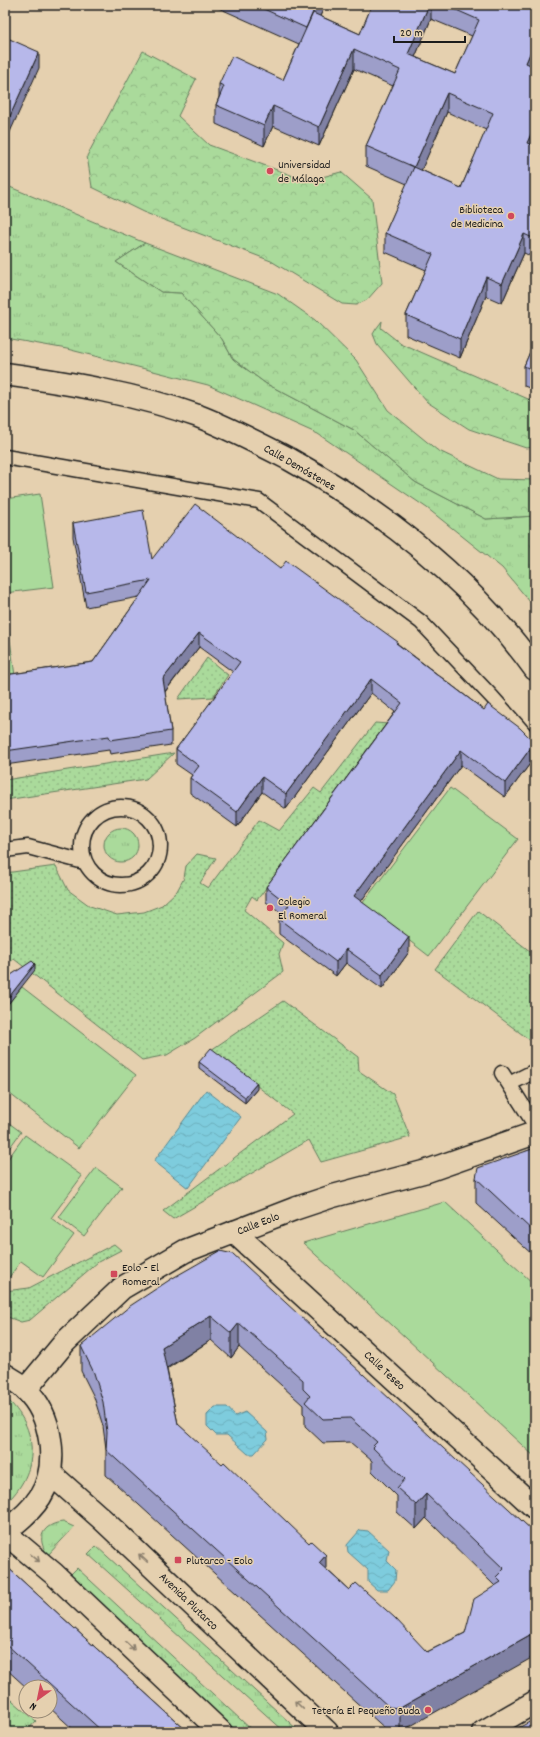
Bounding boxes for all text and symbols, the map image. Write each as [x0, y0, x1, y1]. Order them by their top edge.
scale bar [394, 18, 465, 44]
text: 20 m [400, 25, 423, 42]
place label: Universidad de Málaga [278, 157, 330, 188]
marker: Universidad de Málaga [265, 166, 275, 176]
place label: Biblioteca de Medicina [451, 202, 503, 233]
marker: Biblioteca de Medicina [506, 211, 516, 221]
street label: Calle Demóstenes [260, 441, 339, 496]
place label: Colegio El Romeral [278, 894, 327, 925]
marker: Colegio El Romeral [265, 903, 275, 913]
street label: Calle Eolo [235, 1209, 282, 1240]
place label: Eolo - El Romeral [122, 1260, 160, 1291]
marker: Eolo - El Romeral [109, 1269, 119, 1279]
street label: Calle Teseo [360, 1347, 408, 1395]
place label: Plutarco - Eolo [186, 1553, 253, 1570]
one-way arrow [30, 1554, 40, 1563]
one-way arrow [139, 1554, 149, 1563]
marker: Plutarco - Eolo [173, 1555, 183, 1565]
street label: Avenida Plutarco [154, 1569, 221, 1635]
one-way arrow [125, 1641, 135, 1651]
north arrow [18, 1679, 58, 1719]
text: N [27, 1697, 40, 1714]
one-way arrow [294, 1700, 304, 1710]
place label: Tetería El Pequeño Buda [312, 1703, 420, 1720]
marker: Tetería El Pequeño Buda [423, 1705, 433, 1715]

